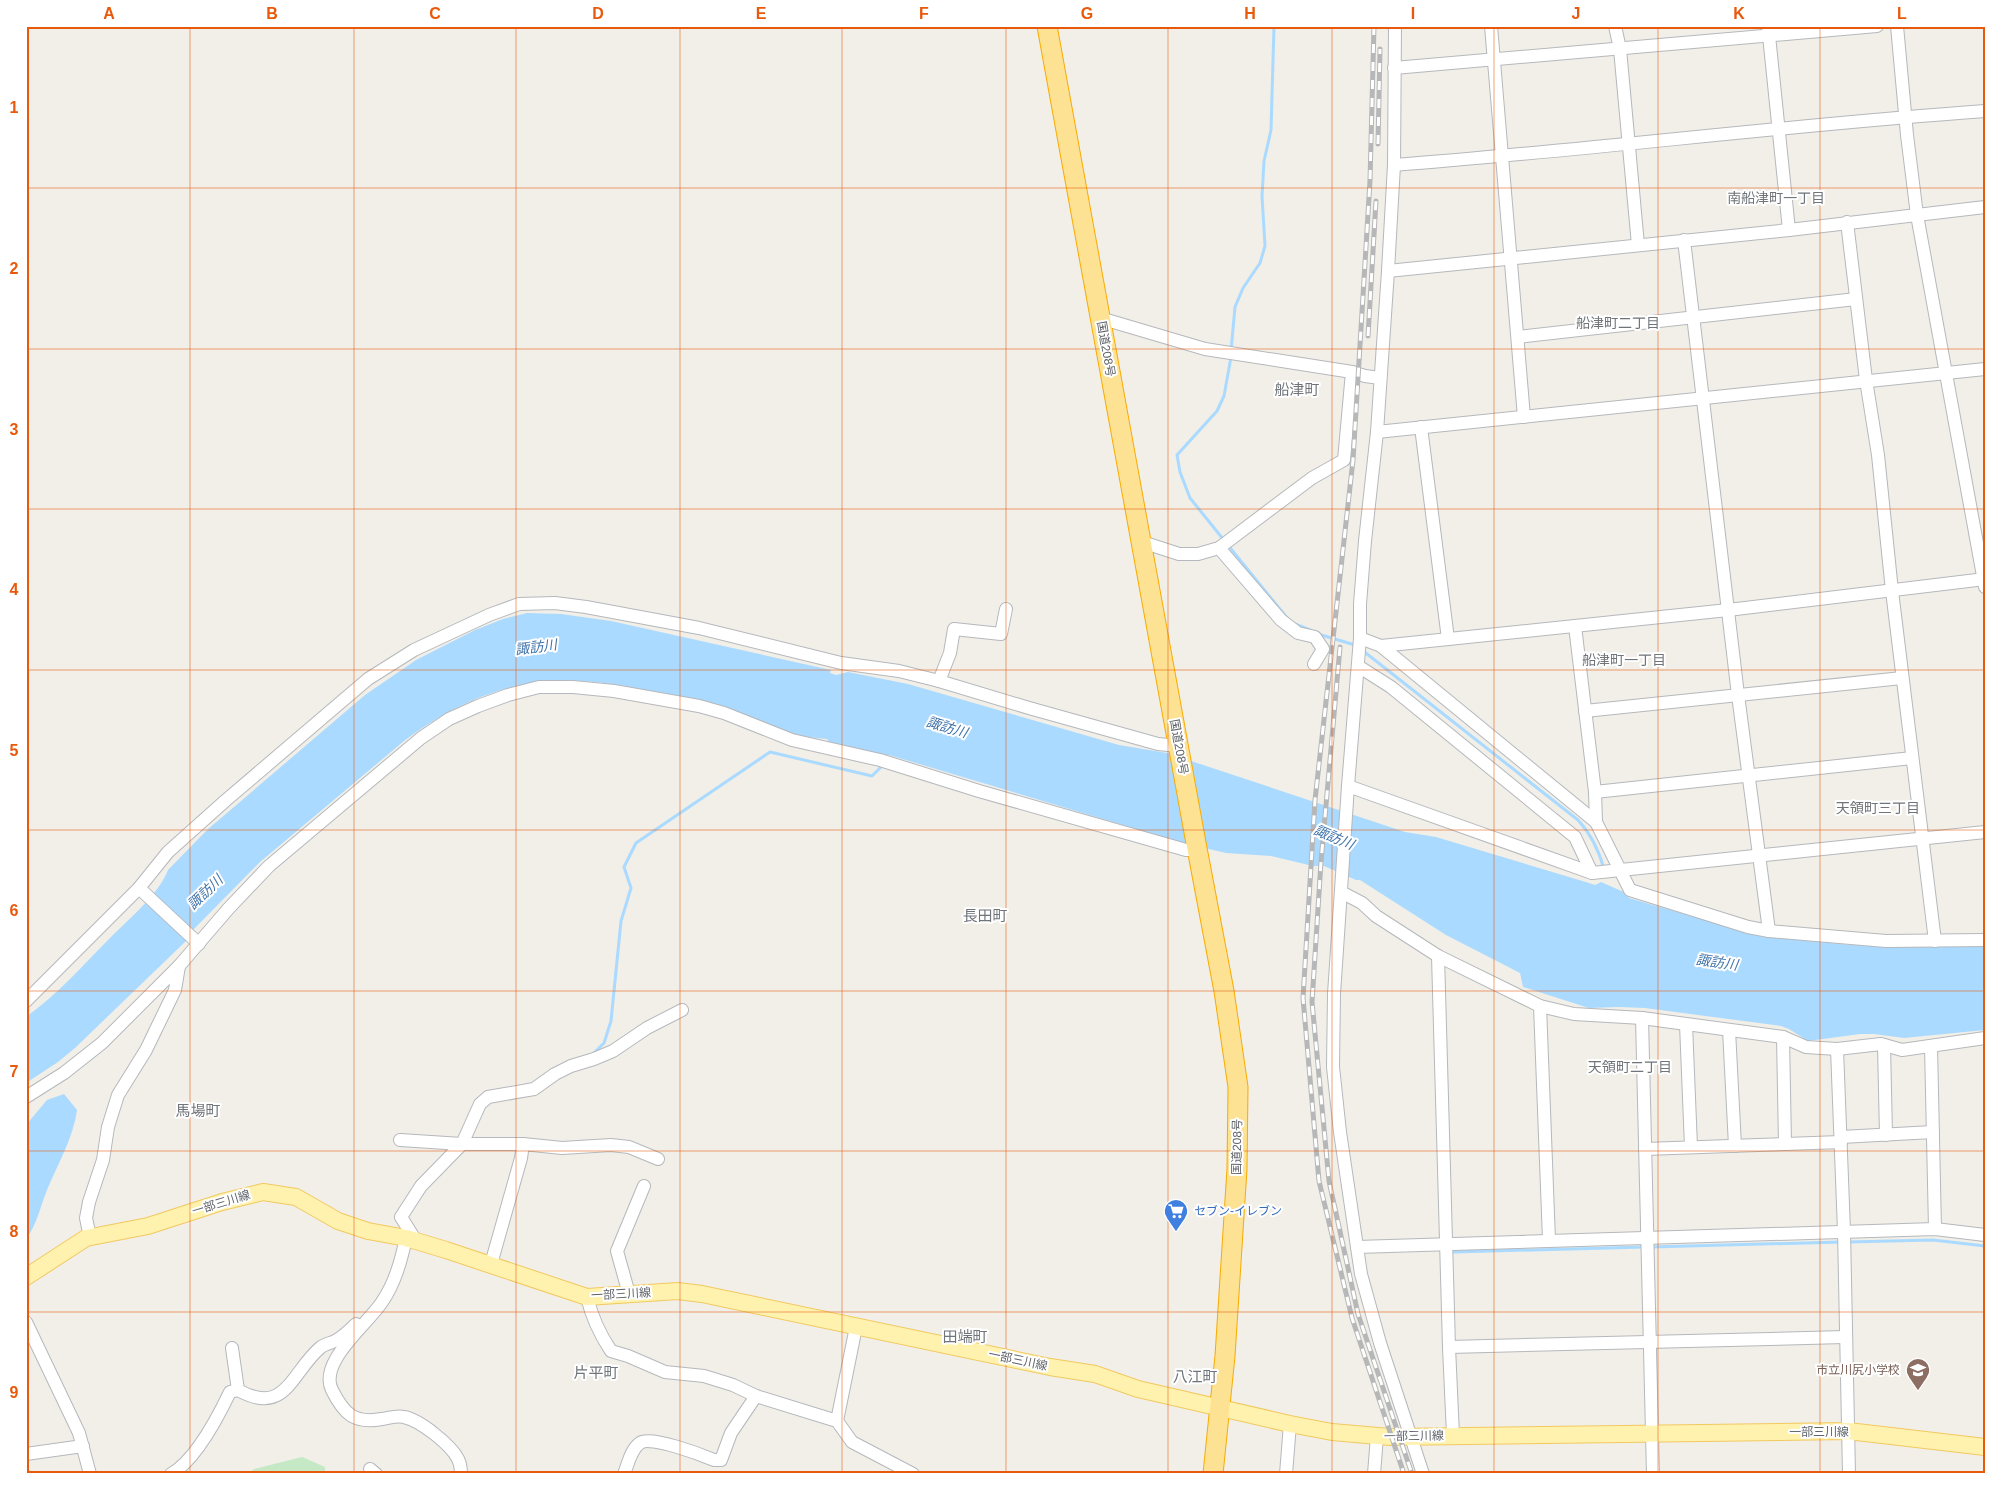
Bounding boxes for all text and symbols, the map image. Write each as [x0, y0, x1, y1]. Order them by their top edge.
text: A [103, 5, 115, 22]
text: B [266, 5, 278, 22]
text: C [429, 5, 441, 22]
text: D [592, 5, 604, 22]
text: E [756, 5, 767, 22]
text: F [919, 5, 929, 22]
text: G [1081, 5, 1093, 22]
text: H [1244, 5, 1256, 22]
text: I [1411, 5, 1415, 22]
text: J [1572, 5, 1580, 22]
text: K [1733, 5, 1745, 22]
text: L [1897, 5, 1907, 22]
text: 1 [10, 99, 19, 116]
district label: 南船津町一丁目 [1727, 190, 1825, 206]
text: 2 [10, 260, 19, 277]
district label: 船津町二丁目 [1576, 315, 1660, 331]
street label: 国道208号 [1094, 320, 1118, 378]
district label: 船津町 [1274, 381, 1320, 398]
text: 3 [10, 421, 19, 438]
text: 4 [10, 581, 19, 598]
water label: 諏訪川 [514, 636, 560, 657]
district label: 船津町一丁目 [1582, 652, 1666, 668]
water label: 諏訪川 [925, 713, 971, 741]
street label: 国道208号 [1167, 718, 1191, 776]
text: 5 [10, 742, 19, 759]
district label: 天領町三丁目 [1836, 800, 1920, 816]
water label: 諏訪川 [1312, 821, 1358, 853]
water label: 諏訪川 [184, 870, 227, 912]
text: 6 [10, 902, 19, 919]
district label: 長田町 [962, 907, 1008, 924]
water label: 諏訪川 [1695, 951, 1741, 973]
district label: 天領町二丁目 [1588, 1059, 1672, 1075]
text: 7 [10, 1063, 19, 1080]
district label: 馬場町 [175, 1102, 221, 1119]
street label: 国道208号 [1230, 1119, 1244, 1175]
street label: 一部三川線 [190, 1188, 252, 1218]
supermarket icon: セブン-イレブン [1163, 1198, 1189, 1232]
place label: セブン-イレブン [1194, 1204, 1282, 1218]
text: 8 [10, 1223, 19, 1240]
street label: 一部三川線 [591, 1285, 651, 1303]
district label: 田端町 [942, 1328, 988, 1345]
street label: 一部三川線 [987, 1347, 1049, 1373]
school or university icon: 市立川尻小学校 [1905, 1357, 1931, 1391]
place label: 市立川尻小学校 [1816, 1363, 1900, 1377]
district label: 片平町 [573, 1364, 619, 1381]
district label: 八江町 [1172, 1368, 1218, 1385]
text: 9 [10, 1384, 19, 1401]
street label: 一部三川線 [1789, 1425, 1849, 1439]
street label: 一部三川線 [1384, 1428, 1444, 1444]

